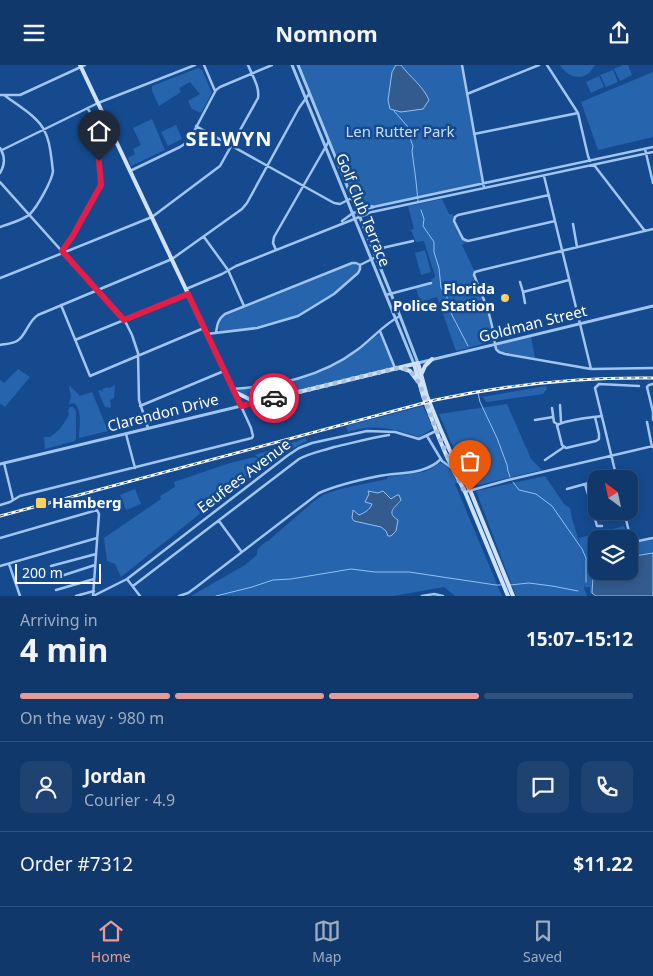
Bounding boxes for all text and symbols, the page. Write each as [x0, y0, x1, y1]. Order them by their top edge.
text: Nomnom [275, 18, 378, 48]
icon: menu [20, 19, 48, 47]
icon: share [605, 19, 633, 47]
pin [78, 110, 120, 161]
icon: home [85, 117, 113, 145]
park label: Len Rutter Park [345, 121, 455, 141]
district label: SELWYN [185, 125, 273, 152]
street label: Golf Club Terrace [332, 150, 396, 269]
place label: Florida Police Station [393, 278, 495, 315]
marker: Florida Police Station [499, 292, 511, 304]
street label: Goldman Street [477, 300, 589, 346]
courier [249, 373, 299, 423]
icon: car [260, 384, 288, 412]
street label: Clarendon Drive [105, 389, 220, 436]
street label: Eeufees Avenue [193, 434, 294, 517]
pin [449, 440, 491, 491]
icon: bag [456, 447, 484, 475]
north arrow [588, 470, 638, 520]
map controls [588, 470, 638, 580]
place label: Hamberg [52, 492, 122, 512]
marker: Hamberg [34, 496, 48, 510]
button: layers [588, 530, 638, 580]
scale bar [15, 561, 101, 584]
text: 200 m [22, 563, 63, 582]
text: Arriving in [20, 609, 98, 631]
text: 15:07–15:12 [526, 626, 633, 652]
text: 4 min [20, 628, 108, 671]
text: On the way · 980 m [20, 707, 164, 729]
button: person [20, 761, 72, 813]
button: chat [517, 761, 569, 813]
button: phone [581, 761, 633, 813]
text: Jordan [84, 763, 146, 789]
text: Courier · 4.9 [84, 789, 175, 811]
text: Order #7312 [20, 851, 133, 877]
text: $11.22 [573, 851, 633, 877]
tab: Home [91, 917, 131, 966]
tab: Map [312, 917, 341, 966]
tab: Saved [523, 917, 562, 966]

